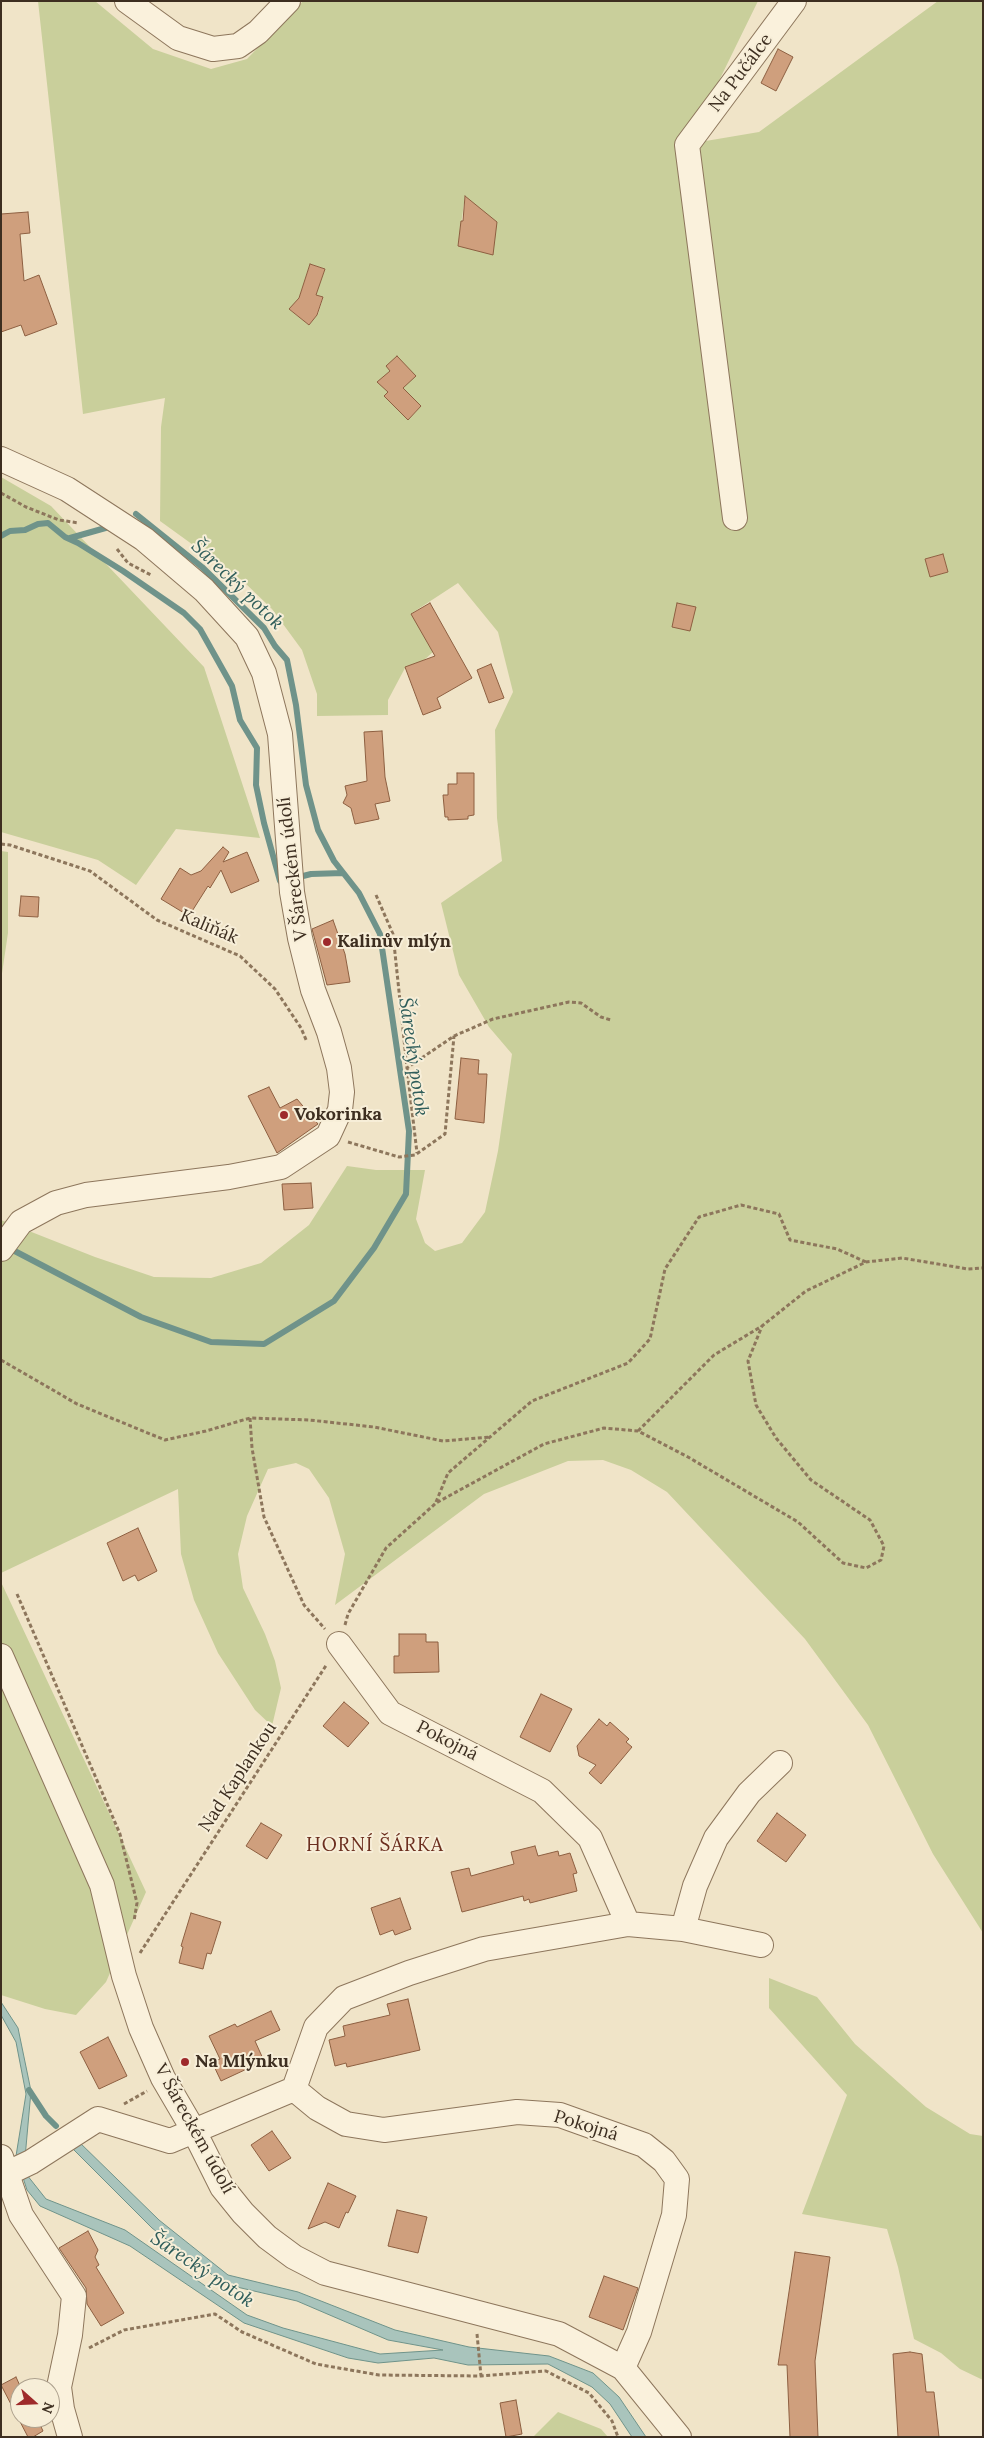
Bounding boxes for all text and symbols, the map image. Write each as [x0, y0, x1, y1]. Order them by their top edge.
street label: Na Pučálce [705, 30, 777, 116]
water label: Šárecký potok [186, 535, 288, 635]
street label: V Šáreckém údolí [273, 796, 313, 942]
street label: Kaliňák [177, 905, 241, 949]
place label: Kalinův mlýn [337, 931, 451, 953]
marker: Kalinův mlýn [321, 936, 333, 948]
water label: Šárecký potok [393, 996, 433, 1118]
place label: Vokorinka [294, 1104, 382, 1126]
marker: Vokorinka [278, 1109, 290, 1121]
street label: Pokojná [413, 1716, 481, 1766]
street label: Nad Kaplankou [194, 1718, 282, 1836]
district label: HORNÍ ŠÁRKA [305, 1835, 445, 1857]
place label: Na Mlýnku [195, 2051, 289, 2073]
marker: Na Mlýnku [179, 2056, 191, 2068]
street label: V Šáreckém údolí [149, 2060, 239, 2198]
street label: Pokojná [551, 2106, 621, 2146]
water label: Šárecký potok [146, 2227, 258, 2313]
north arrow [10, 2378, 60, 2428]
text: N [38, 2400, 58, 2416]

